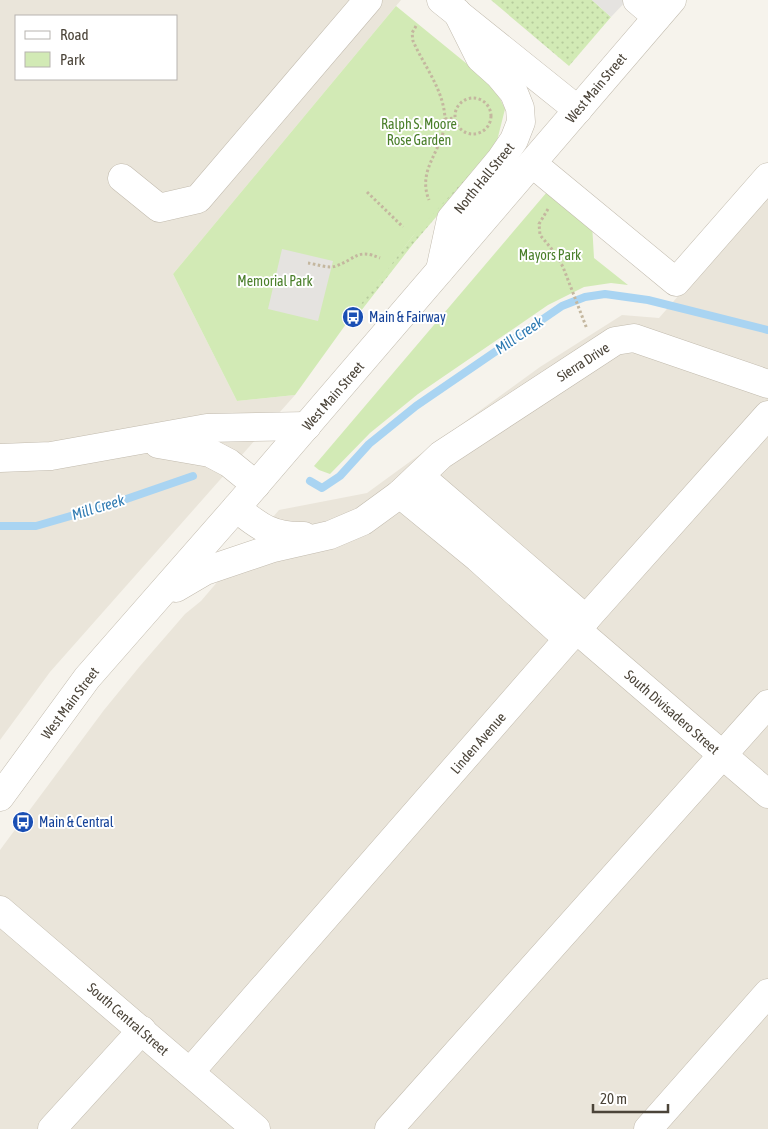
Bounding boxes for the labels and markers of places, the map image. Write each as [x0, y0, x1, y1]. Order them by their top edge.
bus stop icon: Main & Fairway [341, 305, 365, 329]
place label: Main & Fairway [369, 309, 446, 325]
bus stop icon: Main & Central [11, 810, 35, 834]
place label: Main & Central [39, 814, 114, 830]

